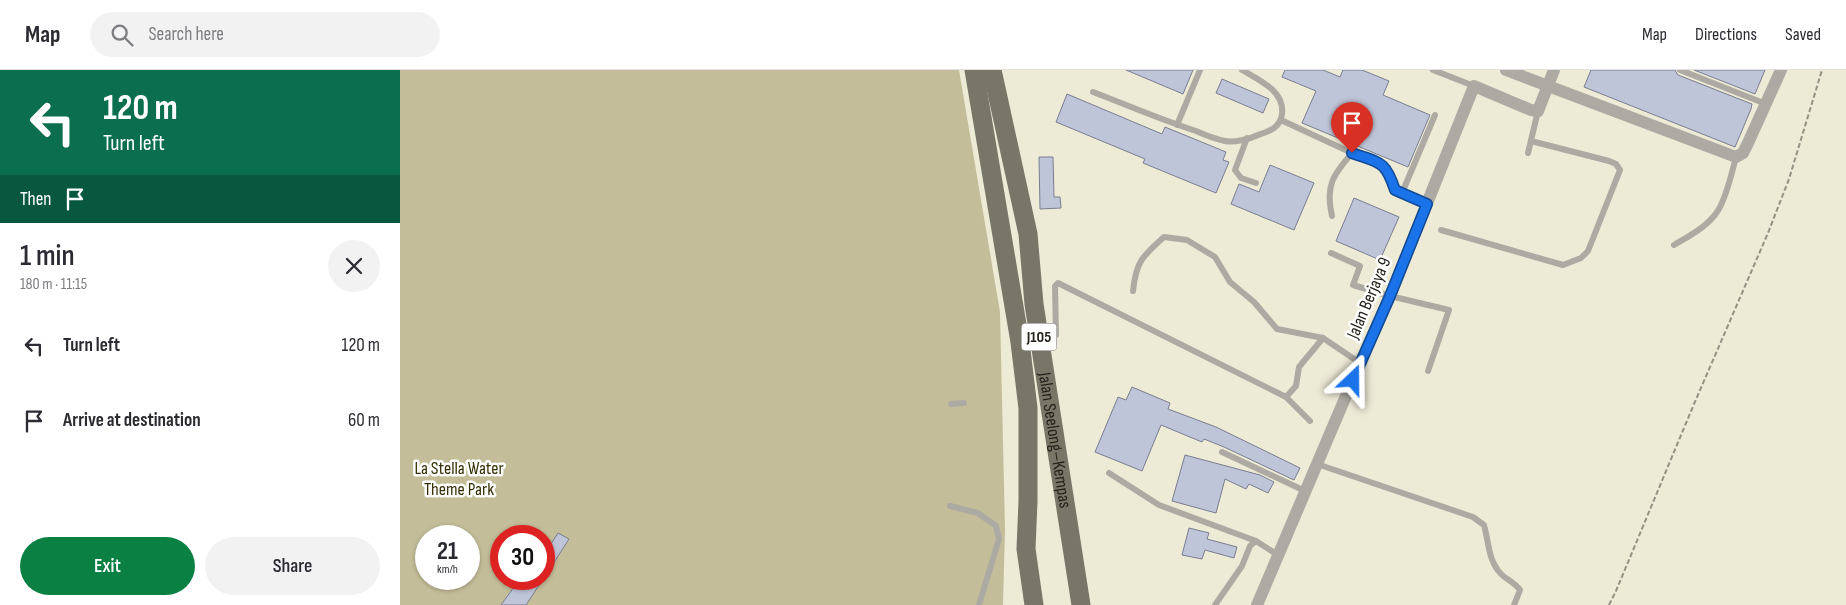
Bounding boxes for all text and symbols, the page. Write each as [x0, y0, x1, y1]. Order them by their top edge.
search box [90, 12, 440, 57]
text: Map [25, 20, 60, 49]
icon: search [108, 21, 136, 49]
text: Search here [148, 23, 224, 46]
text: Map [1642, 24, 1667, 45]
text: Directions [1695, 24, 1757, 45]
text: Saved [1785, 24, 1821, 45]
text: 120 m [103, 87, 178, 130]
icon: left [20, 90, 85, 155]
pin [1331, 102, 1373, 153]
icon: arrive [1338, 109, 1366, 137]
text: Turn left [103, 130, 165, 157]
icon: arrive [61, 185, 89, 213]
text: Then [20, 188, 51, 211]
text: 1 min [20, 238, 75, 274]
button: close [328, 240, 380, 292]
street label: Jalan Berjaya 9 [1342, 254, 1396, 343]
text: 180 m · 11:15 [20, 275, 87, 294]
road number: J105 [1022, 323, 1056, 350]
icon: left [20, 332, 48, 360]
text: Turn left [63, 334, 120, 357]
text: 120 m [342, 334, 380, 357]
position arrow [1326, 353, 1378, 405]
street label: Jalan Seelong–Kempas [1034, 370, 1076, 510]
icon: arrive [20, 407, 48, 435]
text: Arrive at destination [63, 409, 201, 432]
text: 60 m [348, 409, 380, 432]
park label: La Stella Water Theme Park [414, 458, 504, 500]
speed limit sign: 30 [490, 525, 555, 590]
text: 21 [437, 536, 458, 567]
button: Exit [20, 537, 195, 595]
button: Share [205, 537, 380, 595]
text: km/h [437, 562, 458, 577]

